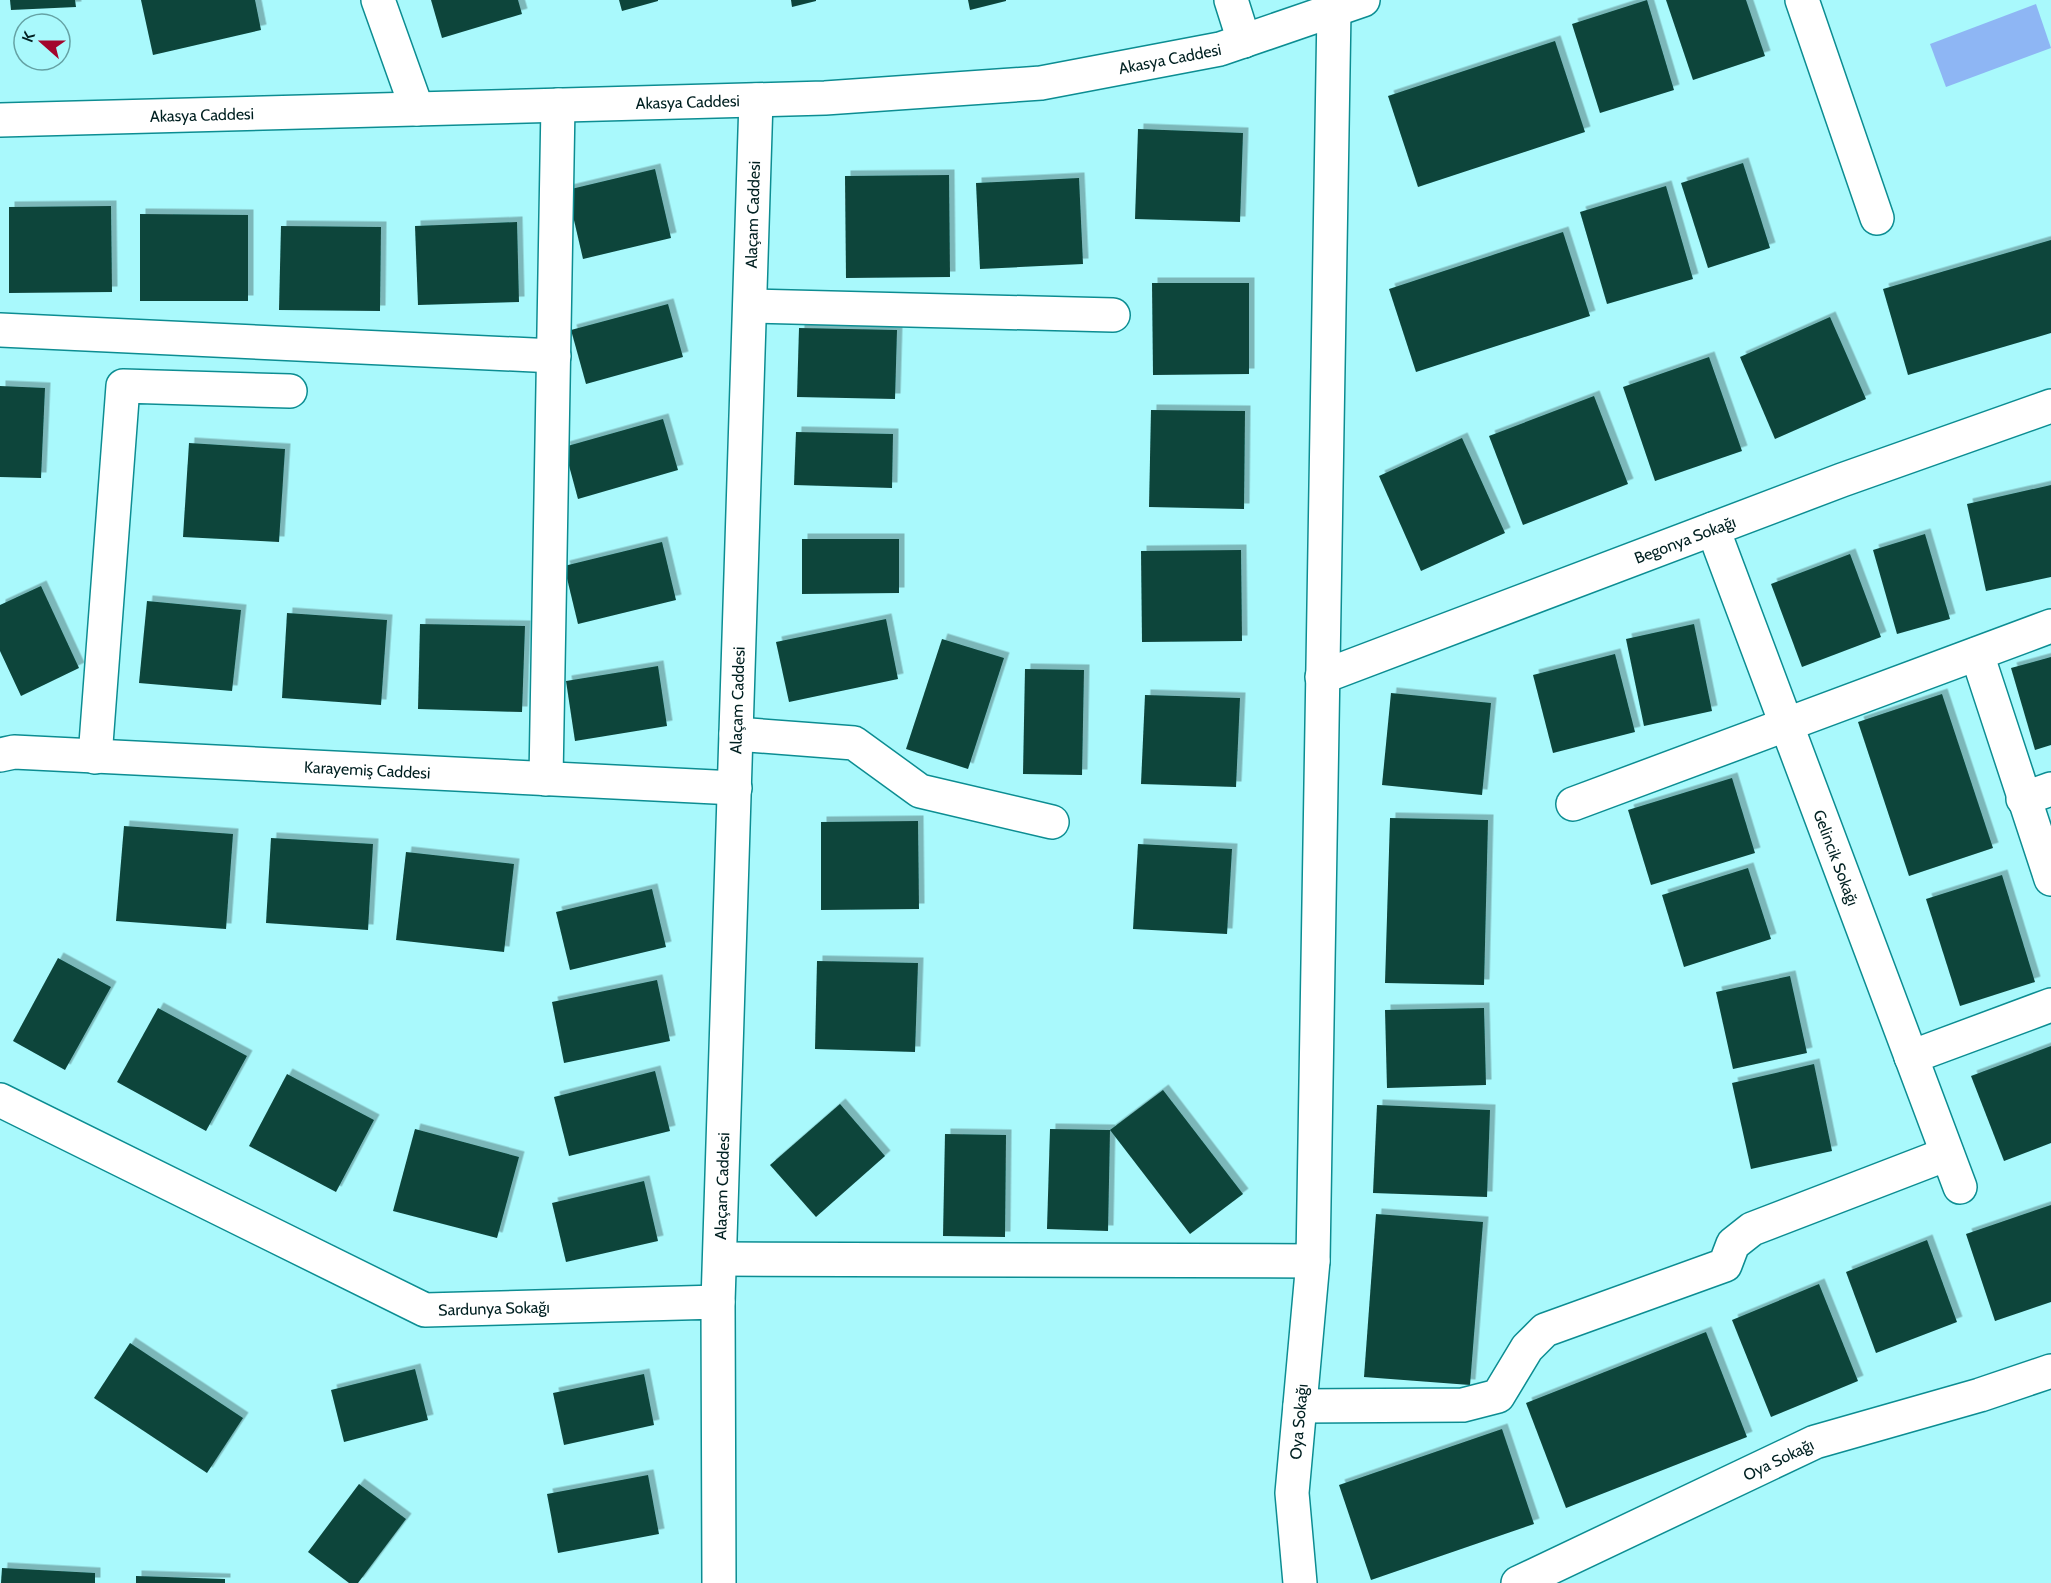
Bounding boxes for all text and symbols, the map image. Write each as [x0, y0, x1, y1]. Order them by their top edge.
north arrow [12, 12, 72, 72]
text: K [18, 29, 39, 45]
street label: Akasya Caddesi [1117, 40, 1223, 78]
street label: Akasya Caddesi [635, 91, 740, 113]
street label: Akasya Caddesi [150, 104, 254, 126]
street label: Alaçam Caddesi [742, 161, 764, 269]
street label: Begonya Sokağı [1632, 512, 1738, 568]
street label: Alaçam Caddesi [726, 646, 749, 754]
street label: Karayemiş Caddesi [304, 757, 431, 783]
street label: Gelincik Sokağı [1809, 807, 1862, 908]
street label: Alaçam Caddesi [711, 1132, 733, 1240]
street label: Sardunya Sokağı [438, 1298, 550, 1320]
street label: Oya Sokağı [1286, 1383, 1312, 1460]
street label: Oya Sokağı [1740, 1435, 1817, 1485]

